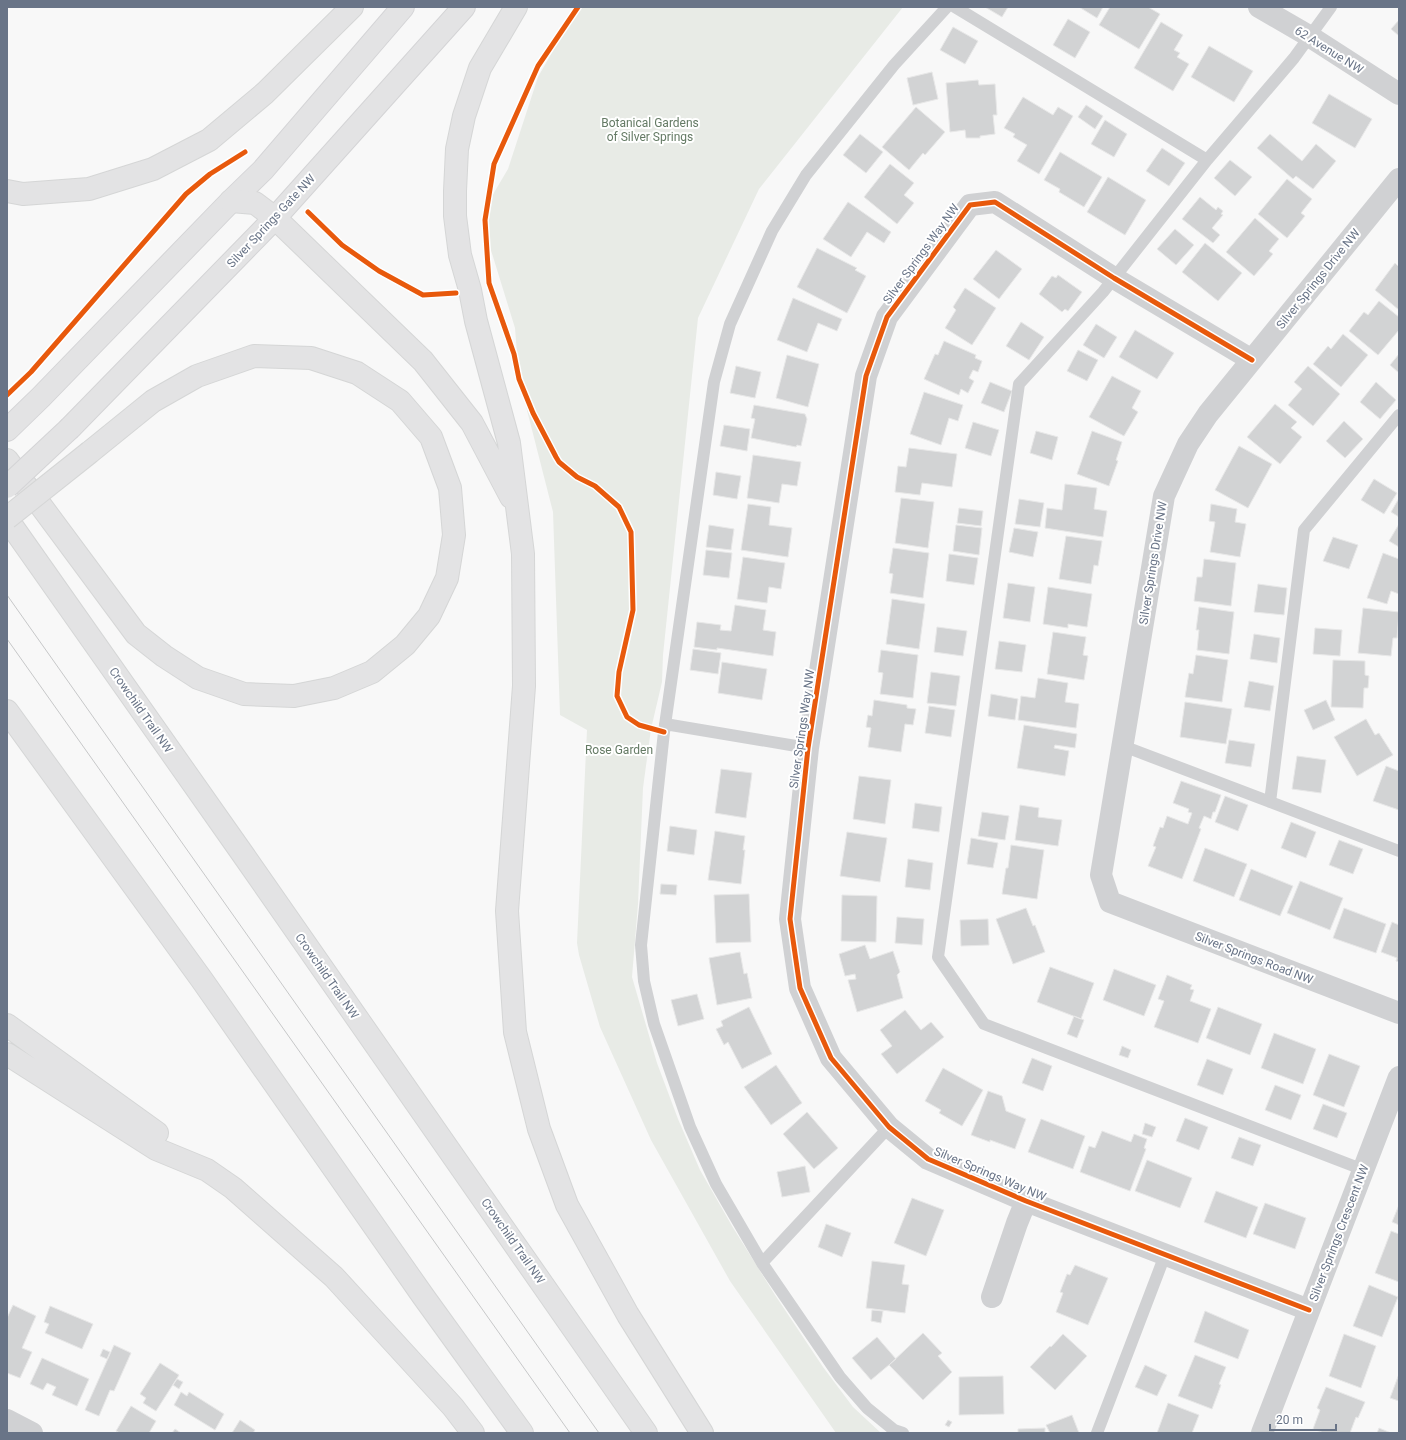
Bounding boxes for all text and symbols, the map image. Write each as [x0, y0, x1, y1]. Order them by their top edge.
street label: 62 Avenue NW [1292, 23, 1366, 77]
park label: Botanical Gardens of Silver Springs [601, 116, 699, 144]
street label: Silver Springs Gate NW [224, 171, 318, 271]
street label: Silver Springs Way NW [880, 201, 962, 307]
street label: Silver Springs Drive NW [1273, 226, 1363, 332]
street label: Silver Springs Drive NW [1136, 500, 1170, 626]
street label: Crowchild Trail NW [106, 665, 176, 756]
street label: Silver Springs Way NW [787, 668, 817, 790]
park label: Rose Garden [585, 743, 653, 757]
street label: Silver Springs Road NW [1193, 929, 1315, 987]
street label: Crowchild Trail NW [292, 931, 362, 1022]
street label: Silver Springs Way NW [932, 1144, 1048, 1204]
street label: Silver Springs Crescent NW [1306, 1162, 1372, 1303]
street label: Crowchild Trail NW [478, 1196, 548, 1287]
scale bar [1270, 1406, 1336, 1432]
text: 20 m [1276, 1413, 1303, 1427]

